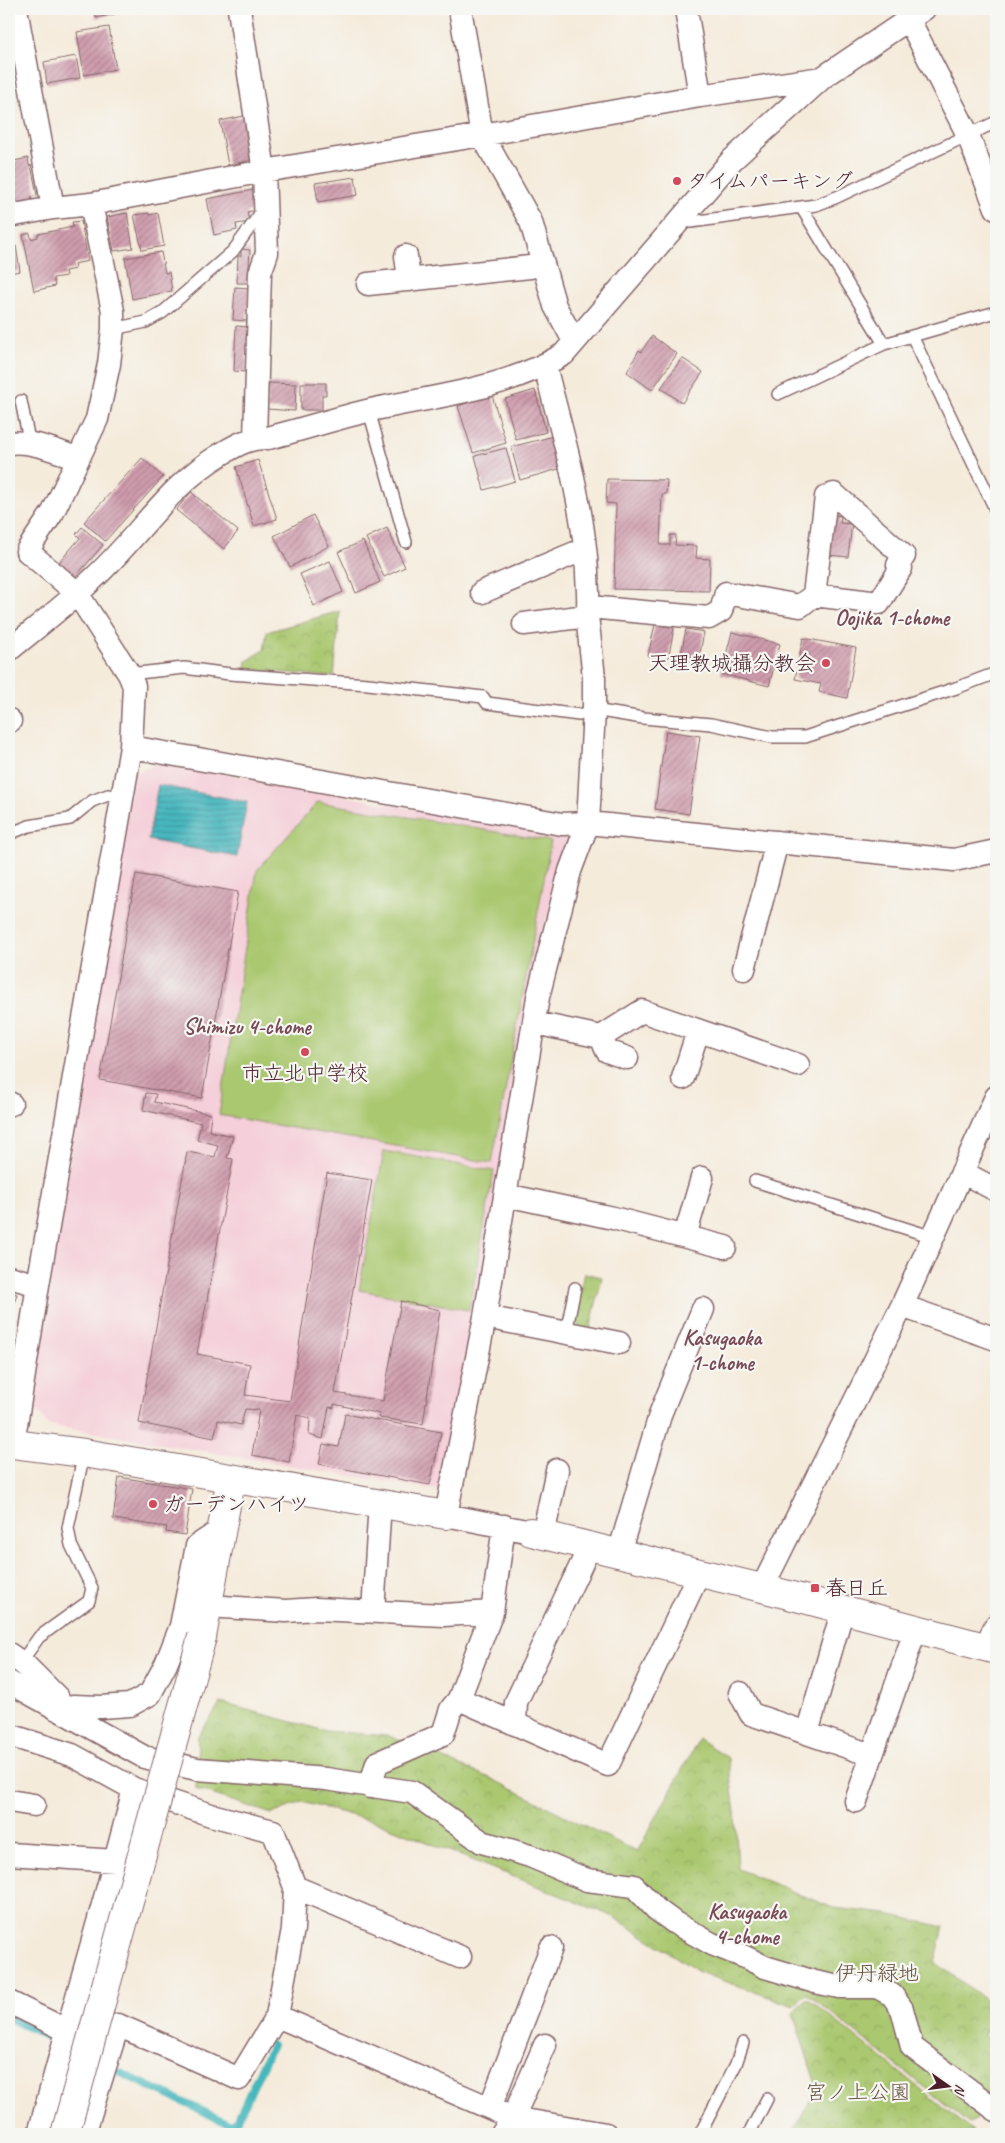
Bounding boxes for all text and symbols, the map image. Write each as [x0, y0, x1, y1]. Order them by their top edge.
place label: タイムパーキング [687, 168, 853, 194]
marker: タイムパーキング [671, 175, 683, 187]
district label: Oojika 1-chome [835, 604, 951, 632]
place label: 天理教城攝分教会 [648, 650, 816, 676]
marker: 天理教城攝分教会 [820, 657, 832, 669]
district label: Shimizu 4-chome [183, 1013, 312, 1041]
marker: 市立北中学校 [299, 1046, 311, 1058]
place label: 市立北中学校 [242, 1060, 368, 1086]
district label: Kasugaoka 1-chome [683, 1324, 763, 1377]
place label: ガーデンハイツ [163, 1491, 309, 1517]
marker: ガーデンハイツ [147, 1498, 159, 1510]
place label: 春日丘 [825, 1575, 888, 1601]
marker: 春日丘 [809, 1582, 821, 1594]
district label: Kasugaoka 4-chome [708, 1898, 788, 1951]
park label: 伊丹緑地 [835, 1960, 919, 1986]
north arrow [922, 2060, 972, 2110]
park label: 宮ノ上公園 [806, 2079, 911, 2105]
text: N [950, 2083, 969, 2098]

